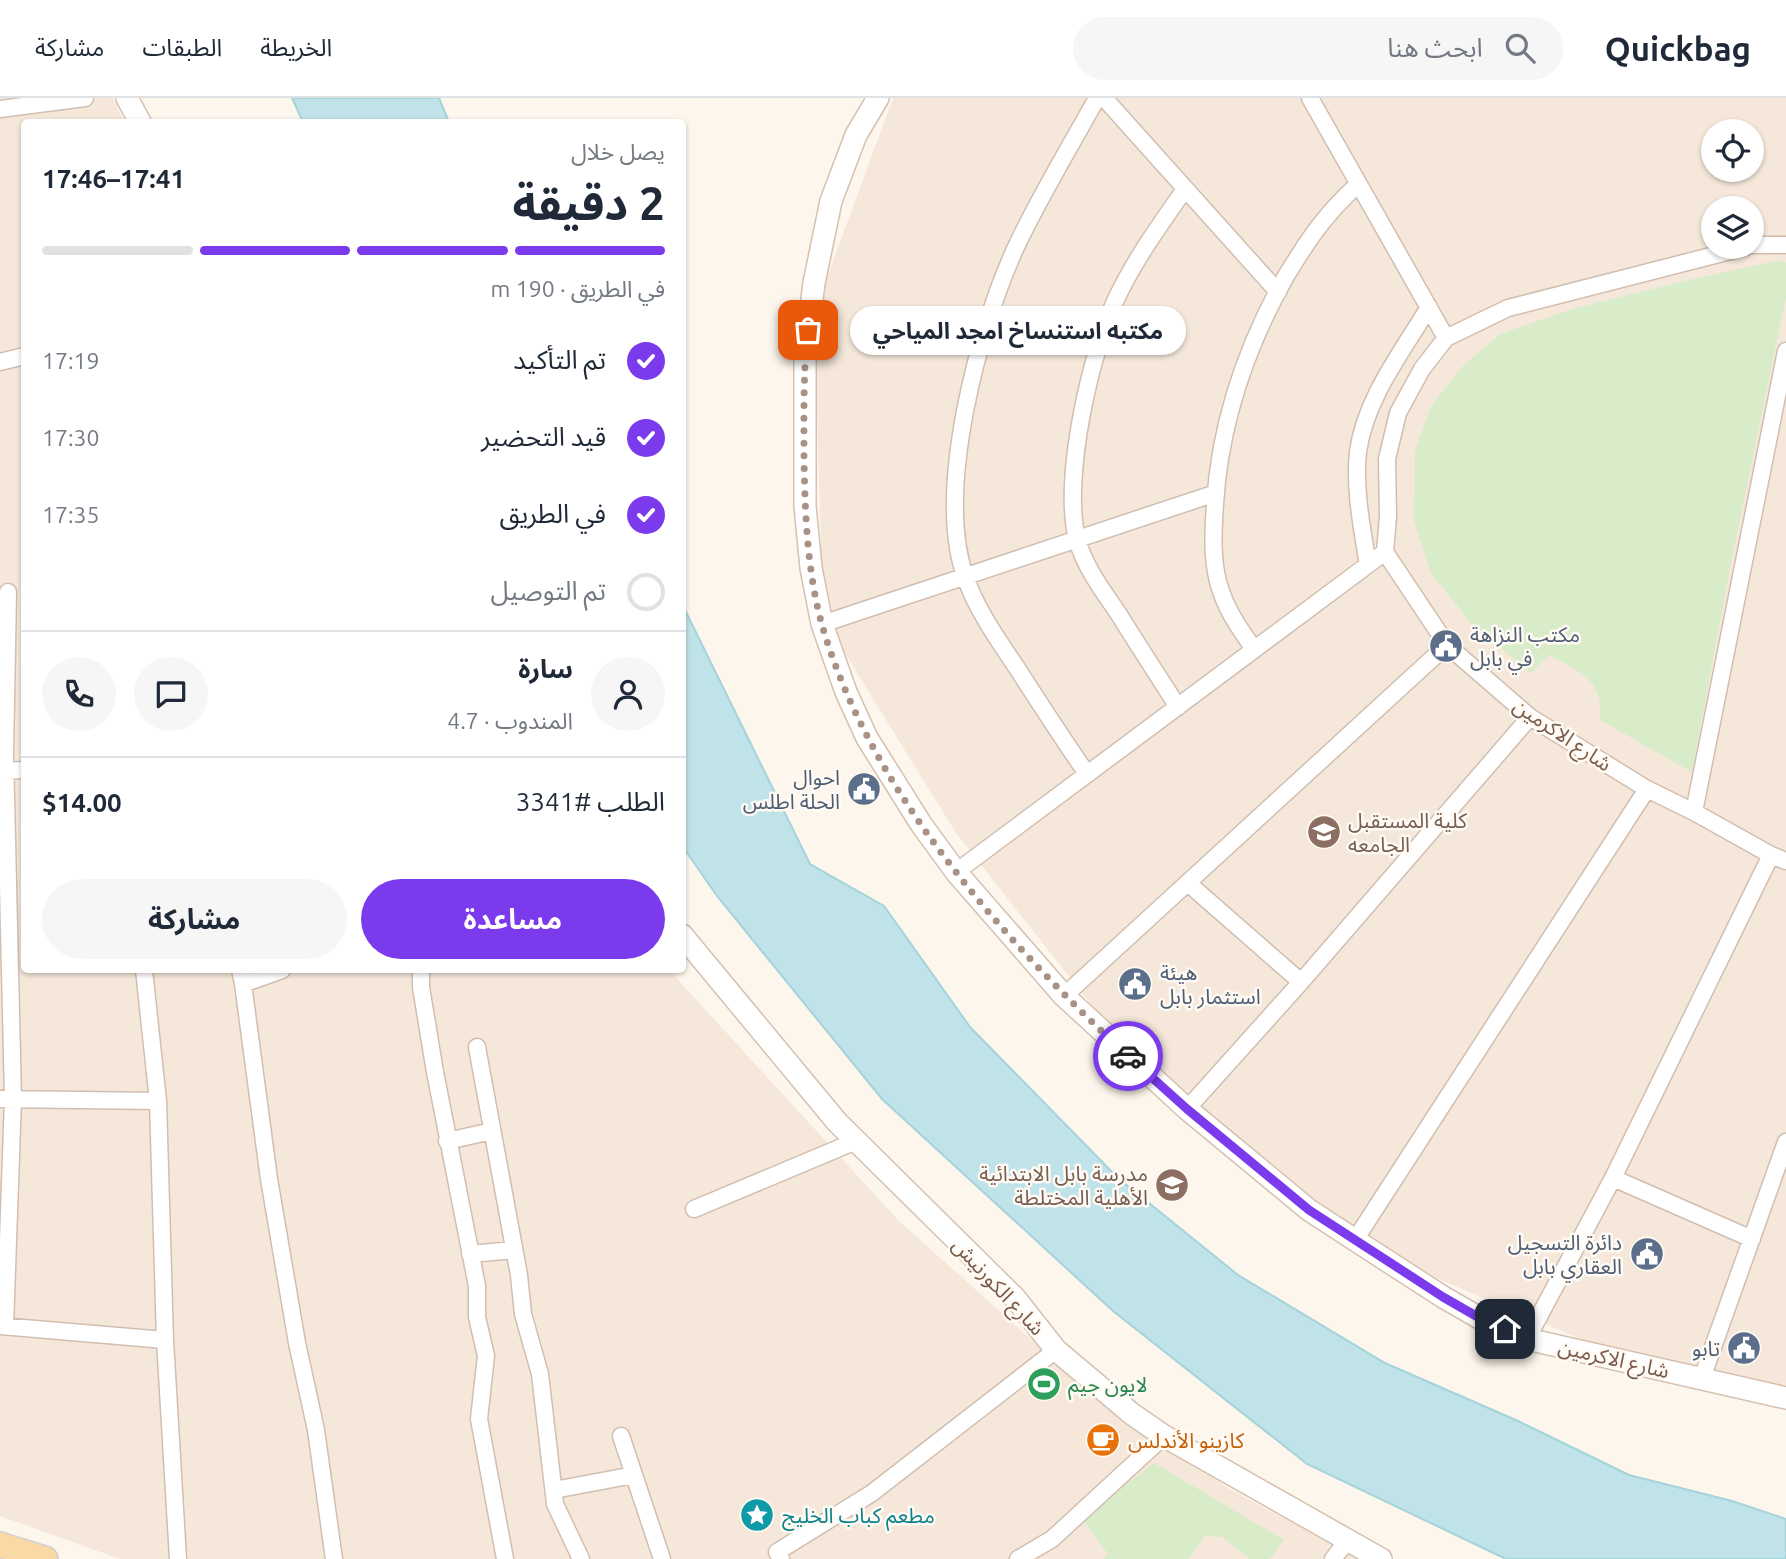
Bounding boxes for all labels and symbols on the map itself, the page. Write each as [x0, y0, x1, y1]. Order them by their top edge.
pin [778, 300, 838, 360]
callout: مكتبه استنساخ امجد المياحي [850, 306, 1186, 354]
place label: مكتب النزاهة في بابل [1470, 622, 1580, 675]
public building icon: مكتب النزاهة في بابل [1427, 627, 1465, 665]
street label: شارع الاكرمين [1507, 692, 1617, 779]
place label: احوال الحلة اطلس [743, 765, 840, 814]
public building icon: احوال الحلة اطلس [845, 770, 883, 808]
place label: كلية المستقبل الجامعه [1348, 808, 1467, 856]
school or university icon: كلية المستقبل الجامعه [1305, 813, 1343, 851]
place label: هيئة استثمار بابل [1160, 960, 1261, 1009]
public building icon: هيئة استثمار بابل [1116, 965, 1154, 1003]
courier [1093, 1021, 1163, 1091]
place label: مدرسة بابل الابتدائية الأهلية المختلطة [979, 1161, 1148, 1209]
school or university icon: مدرسة بابل الابتدائية الأهلية المختلطة [1153, 1166, 1191, 1204]
place label: دائرة التسجيل العقاري بابل [1508, 1230, 1622, 1283]
street label: شارع الكورنيش [945, 1232, 1050, 1342]
public building icon: دائرة التسجيل العقاري بابل [1628, 1235, 1666, 1273]
pin [1475, 1299, 1535, 1359]
public building icon: تابو [1725, 1329, 1763, 1367]
street label: شارع الاكرمين [1555, 1334, 1672, 1386]
place label: تابو [1692, 1336, 1720, 1361]
sports icon: لايون جيم [1025, 1365, 1063, 1403]
place label: لايون جيم [1068, 1372, 1148, 1400]
cafe icon: كازينو الأندلس [1084, 1421, 1122, 1459]
place label: كازينو الأندلس [1128, 1428, 1245, 1453]
place icon: مطعم كباب الخليج [738, 1496, 776, 1534]
place label: مطعم كباب الخليج [782, 1503, 935, 1531]

